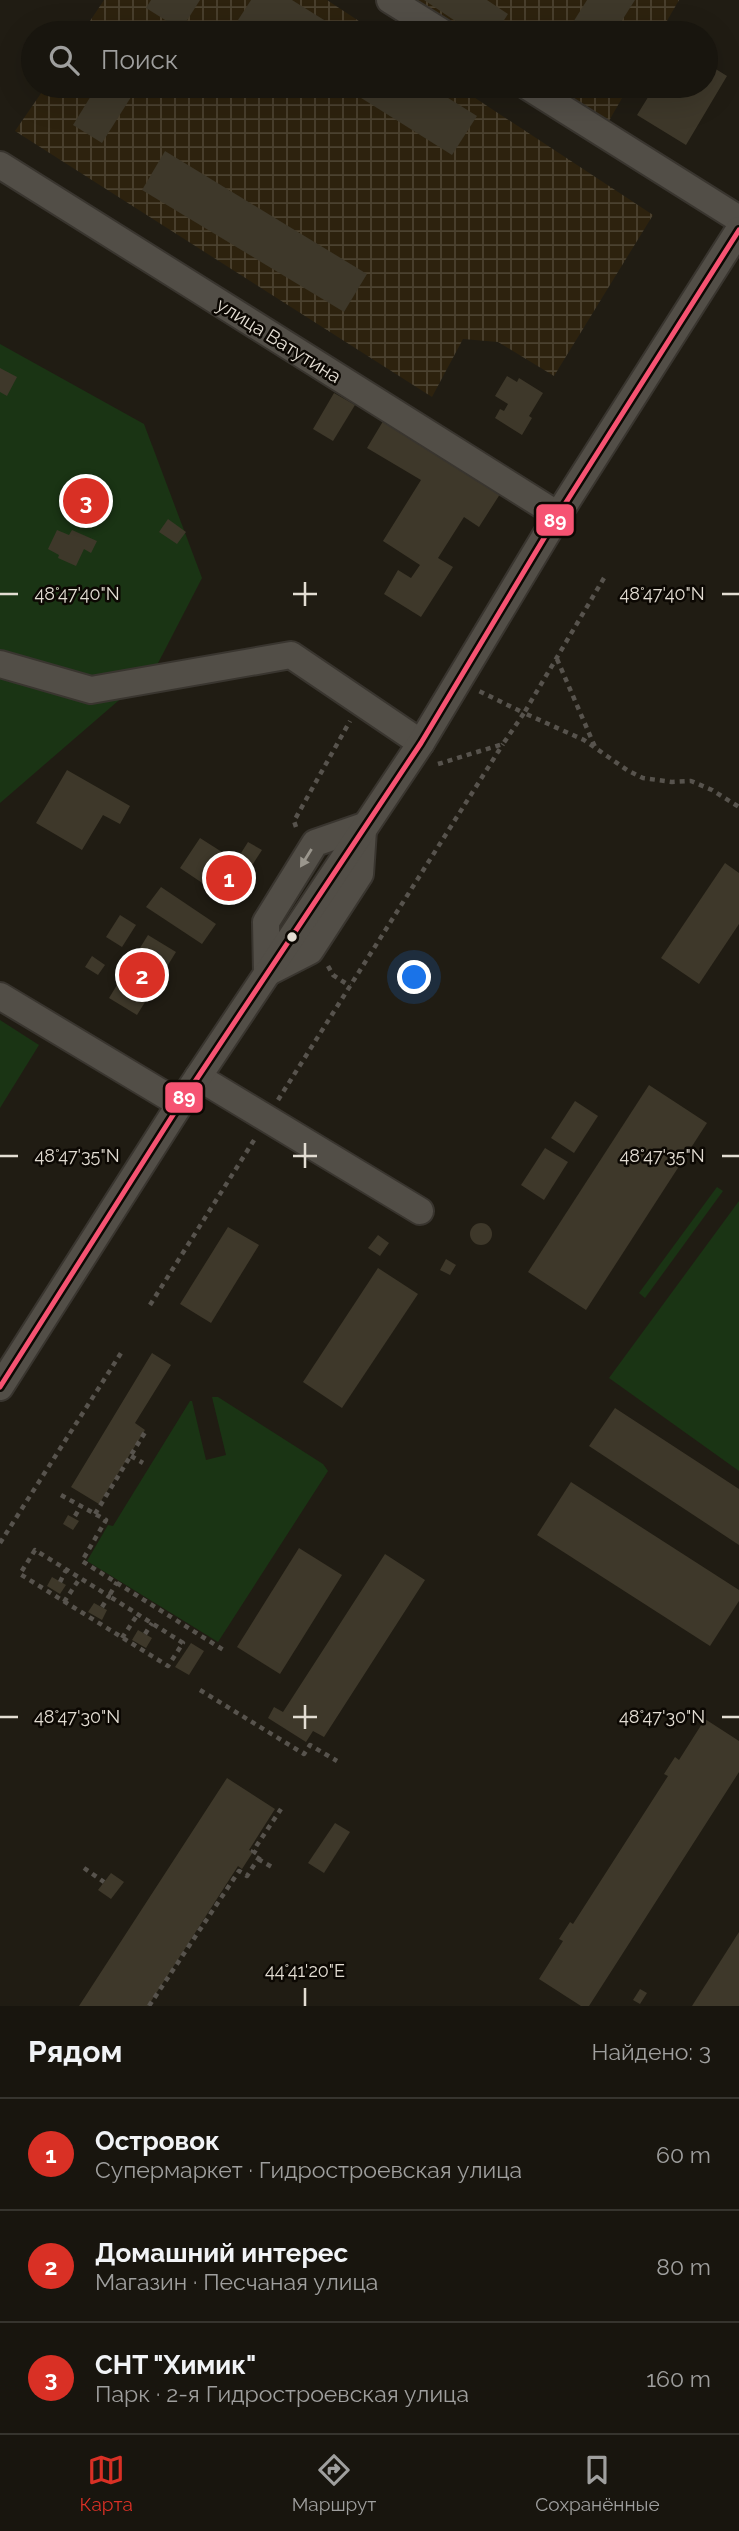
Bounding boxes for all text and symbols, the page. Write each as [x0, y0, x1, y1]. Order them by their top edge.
search box [21, 21, 718, 98]
icon: search [45, 41, 83, 79]
text: Поиск [101, 45, 178, 75]
street label: улица Ватутина [213, 293, 345, 387]
pin: 3 [63, 475, 109, 527]
line badge: 89 [535, 503, 575, 537]
text: 89 [544, 509, 566, 531]
text: 48°47'40"N [34, 583, 120, 604]
text: 48°47'40"N [619, 583, 705, 604]
one-way arrow [300, 848, 313, 867]
pin: 1 [206, 852, 252, 904]
unlabelled marker [285, 930, 299, 944]
pin: 2 [119, 949, 165, 1001]
your location [397, 960, 431, 994]
line badge: 89 [164, 1081, 204, 1114]
text: 89 [173, 1086, 195, 1108]
text: 48°47'35"N [34, 1145, 120, 1166]
text: 48°47'35"N [619, 1145, 705, 1166]
text: 48°47'30"N [34, 1706, 120, 1727]
text: 48°47'30"N [619, 1706, 705, 1727]
text: 44°41'20"E [265, 1960, 345, 1981]
text: Рядом [28, 2034, 122, 2069]
text: Найдено: 3 [592, 2038, 711, 2065]
text: Островок [95, 2126, 220, 2156]
text: 1 [45, 2141, 57, 2168]
text: 60 m [656, 2141, 711, 2168]
text: Супермаркет · Гидростроевская улица [95, 2156, 522, 2183]
text: Домашний интерес [95, 2238, 348, 2268]
text: 2 [45, 2253, 57, 2280]
text: 80 m [656, 2253, 711, 2280]
text: Магазин · Песчаная улица [95, 2268, 378, 2295]
text: СНТ "Химик" [95, 2350, 256, 2380]
text: 3 [45, 2365, 57, 2392]
text: 160 m [646, 2365, 711, 2392]
text: Парк · 2-я Гидростроевская улица [95, 2380, 469, 2407]
tab: Карта [79, 2451, 133, 2515]
tab: Маршрут [292, 2451, 376, 2515]
tab: Сохранённые [535, 2451, 660, 2515]

